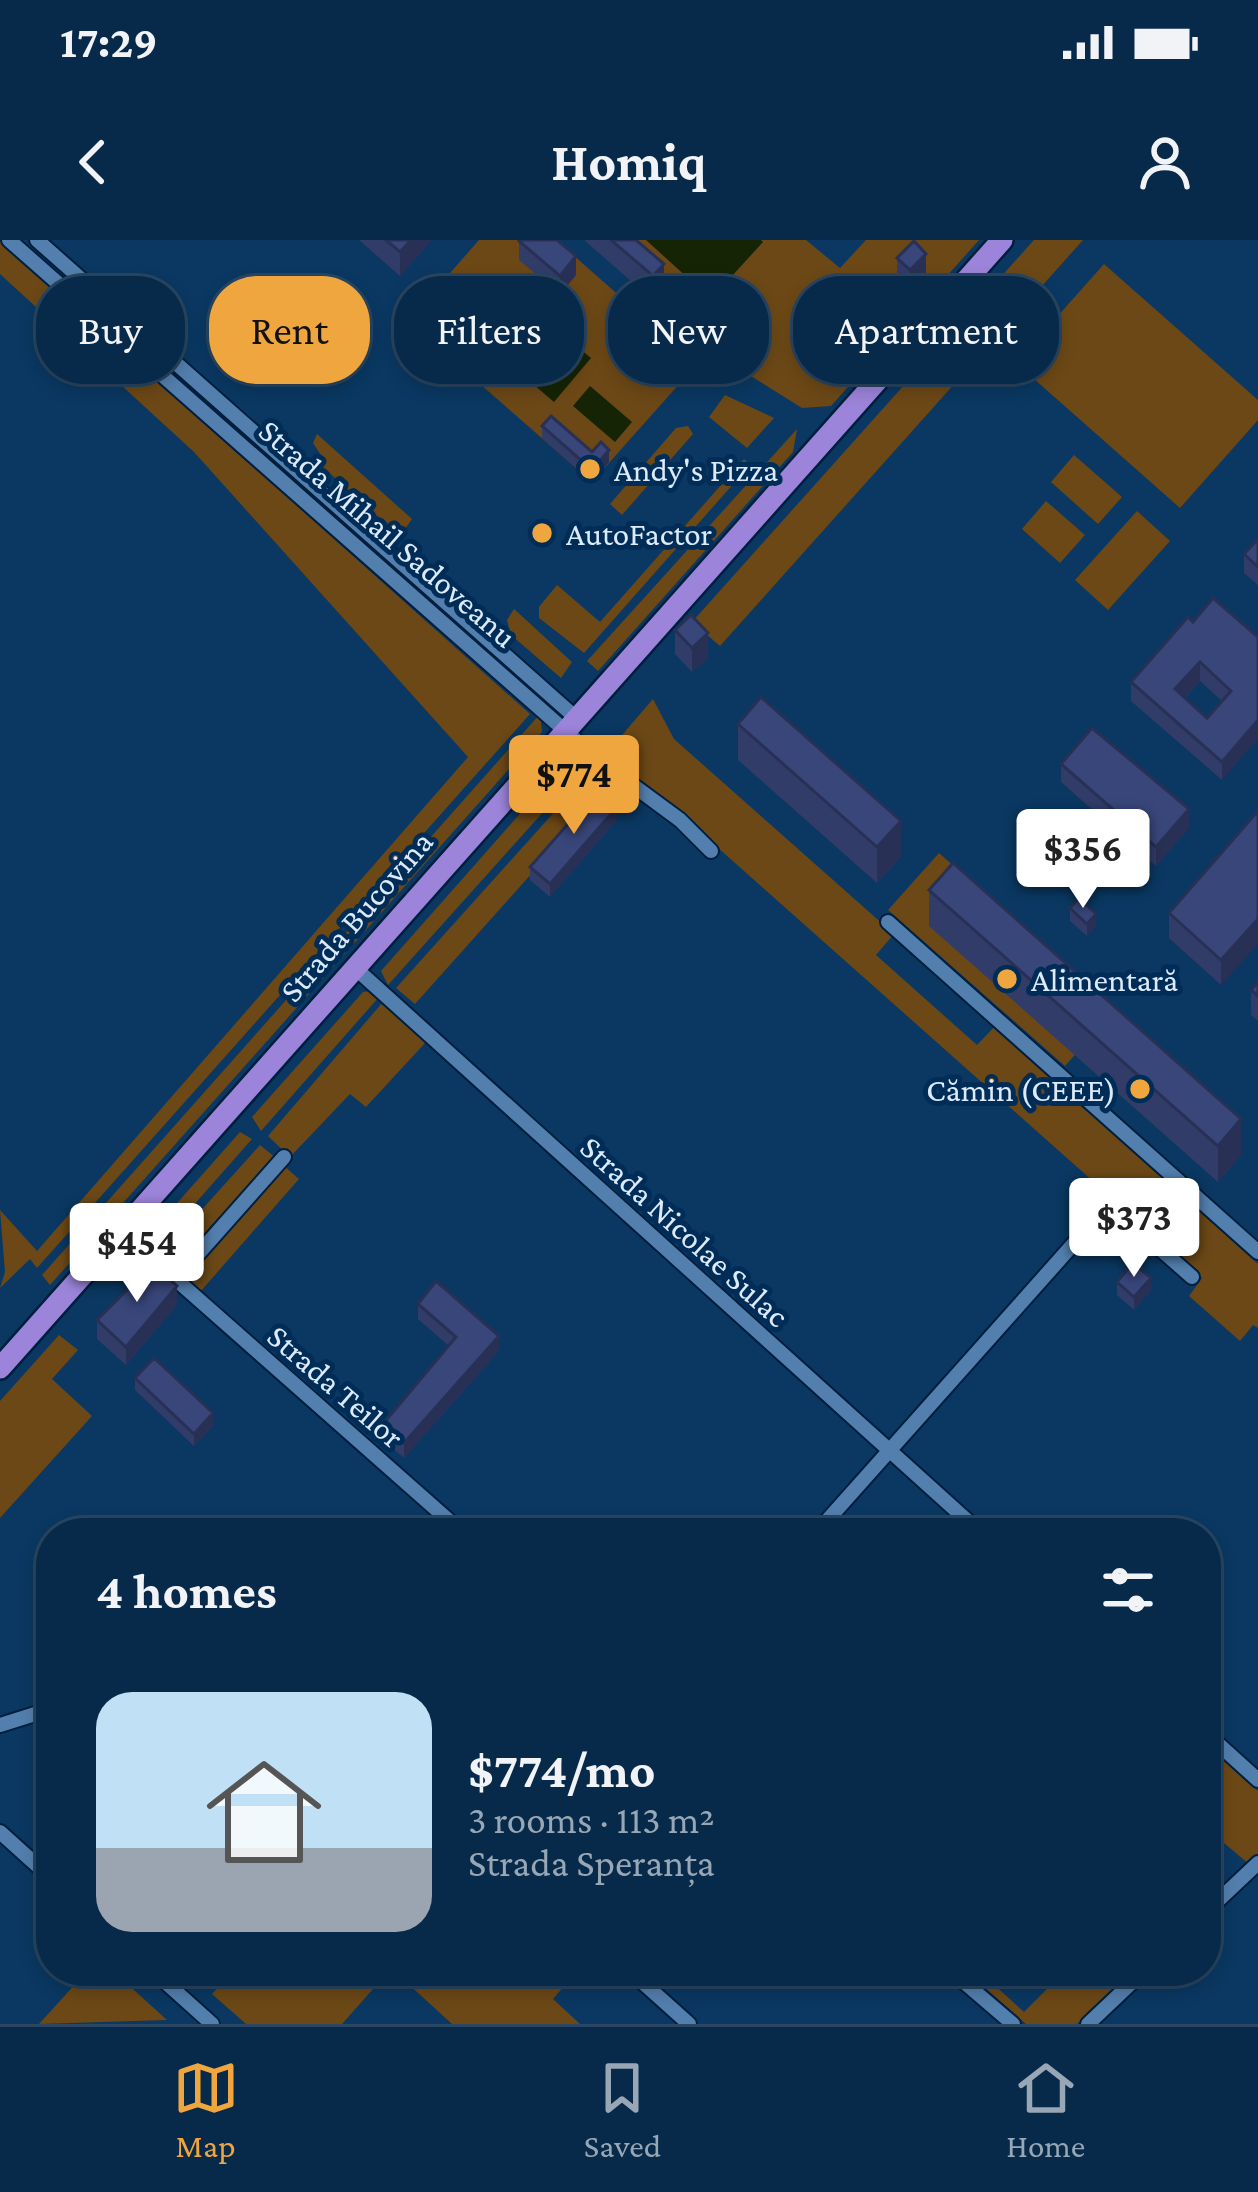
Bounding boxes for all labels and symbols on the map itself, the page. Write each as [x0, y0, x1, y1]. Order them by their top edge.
street label: Strada Mihail Sadoveanu [252, 411, 524, 655]
place label: Andy's Pizza [614, 451, 778, 488]
marker: Andy's Pizza [577, 456, 603, 482]
place label: AutoFactor [566, 515, 713, 552]
marker: AutoFactor [529, 520, 555, 546]
pin: $774 [503, 735, 645, 837]
pin: $356 [1012, 809, 1154, 911]
street label: Strada Bucovina [272, 823, 440, 1009]
place label: Alimentară [1031, 961, 1178, 998]
marker: Alimentară [994, 966, 1020, 992]
place label: Cămin (CEEE) [926, 1071, 1116, 1109]
marker: Cămin (CEEE) [1127, 1076, 1153, 1102]
street label: Strada Nicolae Sulac [573, 1128, 797, 1334]
pin: $373 [1063, 1178, 1205, 1280]
pin: $454 [66, 1203, 208, 1305]
street label: Strada Teilor [260, 1317, 412, 1455]

